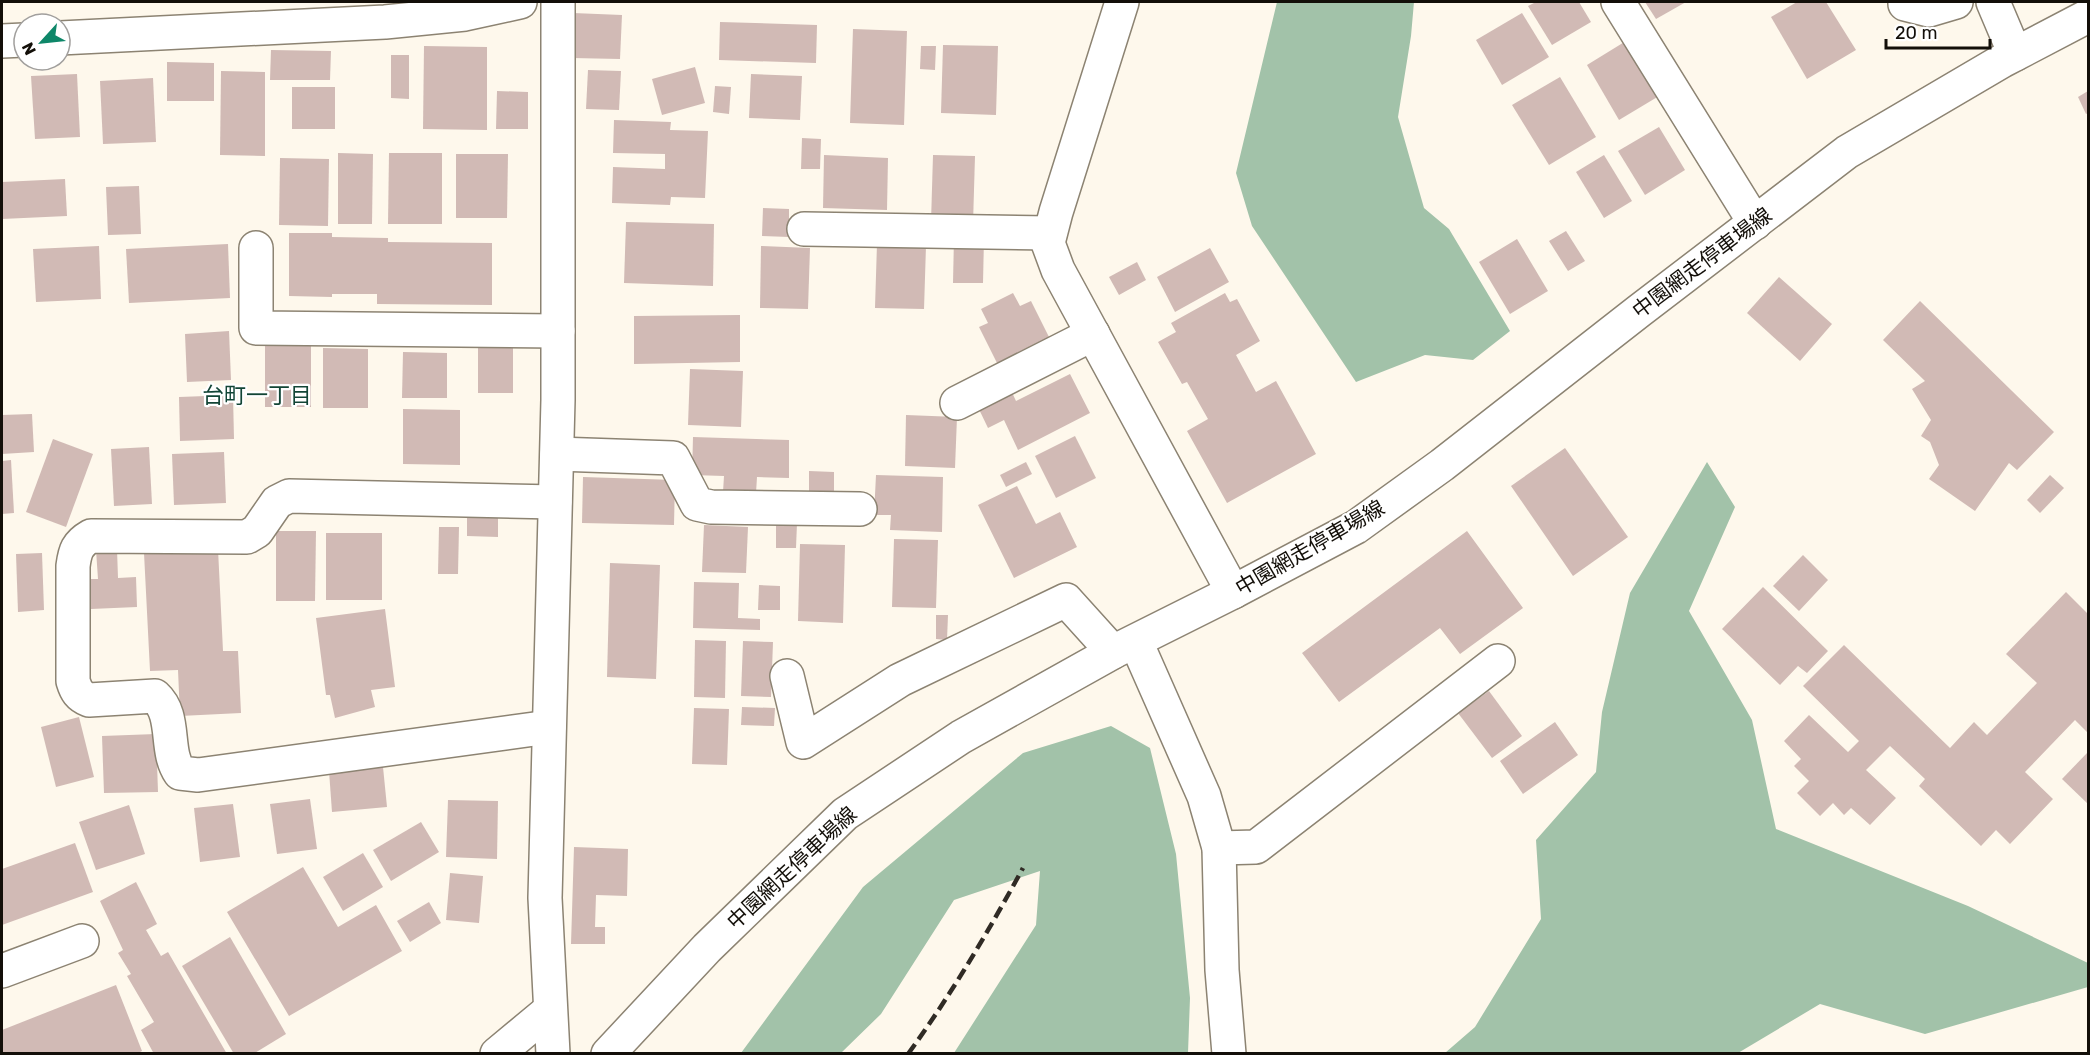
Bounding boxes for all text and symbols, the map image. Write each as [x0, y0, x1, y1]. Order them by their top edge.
north arrow [12, 12, 72, 72]
scale bar [1886, 12, 1990, 50]
text: 20 m [1895, 22, 1937, 44]
text: N [18, 39, 40, 58]
street label: 中園網走停車場線 [1627, 202, 1776, 323]
district label: 台町一丁目 [202, 382, 312, 409]
street label: 中園網走停車場線 [1231, 495, 1389, 600]
street label: 中園網走停車場線 [722, 801, 862, 934]

